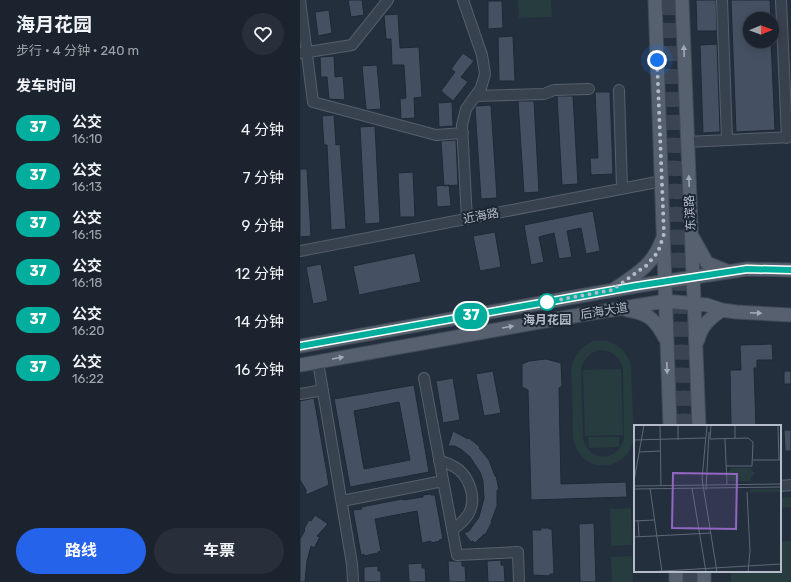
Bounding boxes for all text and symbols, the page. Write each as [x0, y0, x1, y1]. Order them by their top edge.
north arrow [743, 12, 779, 48]
map controls [743, 12, 779, 48]
text: 海月花园 [16, 13, 92, 36]
button: heart [242, 13, 284, 55]
text: 步行 · 4 分钟 · 240 m [16, 43, 139, 58]
one-way arrow [681, 44, 687, 57]
your location [647, 50, 667, 70]
text: 发车时间 [16, 77, 76, 95]
text: 公交 [72, 113, 102, 131]
text: 37 [29, 119, 47, 136]
text: 4 分钟 [241, 121, 284, 139]
text: 16:10 [72, 131, 103, 146]
text: 公交 [72, 161, 102, 179]
text: 37 [29, 167, 47, 184]
text: 7 分钟 [243, 169, 284, 187]
one-way arrow [686, 174, 692, 187]
text: 16:13 [72, 179, 102, 194]
street label: 东滨路 [682, 195, 698, 231]
street label: 近海路 [462, 206, 500, 226]
text: 公交 [72, 209, 102, 227]
text: 37 [29, 215, 47, 232]
text: 9 分钟 [241, 217, 284, 235]
text: 16:15 [72, 227, 102, 242]
text: 公交 [72, 257, 102, 275]
text: 37 [29, 263, 47, 280]
text: 12 分钟 [235, 265, 284, 283]
text: 16:18 [72, 275, 103, 290]
marker: 海月花园 [538, 293, 556, 311]
street label: 后海大道 [579, 300, 629, 322]
line badge: 37 [453, 303, 489, 329]
text: 公交 [72, 305, 102, 323]
text: 37 [462, 307, 480, 324]
one-way arrow [750, 309, 762, 316]
text: 37 [29, 311, 47, 328]
text: 14 分钟 [235, 313, 284, 331]
place label: 海月花园 [523, 313, 571, 327]
text: 16:20 [72, 323, 105, 338]
one-way arrow [502, 324, 514, 330]
text: 公交 [72, 353, 102, 371]
one-way arrow [332, 355, 344, 361]
text: 37 [29, 359, 47, 376]
text: 16 分钟 [235, 361, 284, 379]
one-way arrow [664, 362, 671, 374]
text: 16:22 [72, 371, 104, 386]
inset map [634, 425, 781, 572]
button: 路线 [16, 528, 146, 574]
button: 车票 [154, 528, 284, 574]

